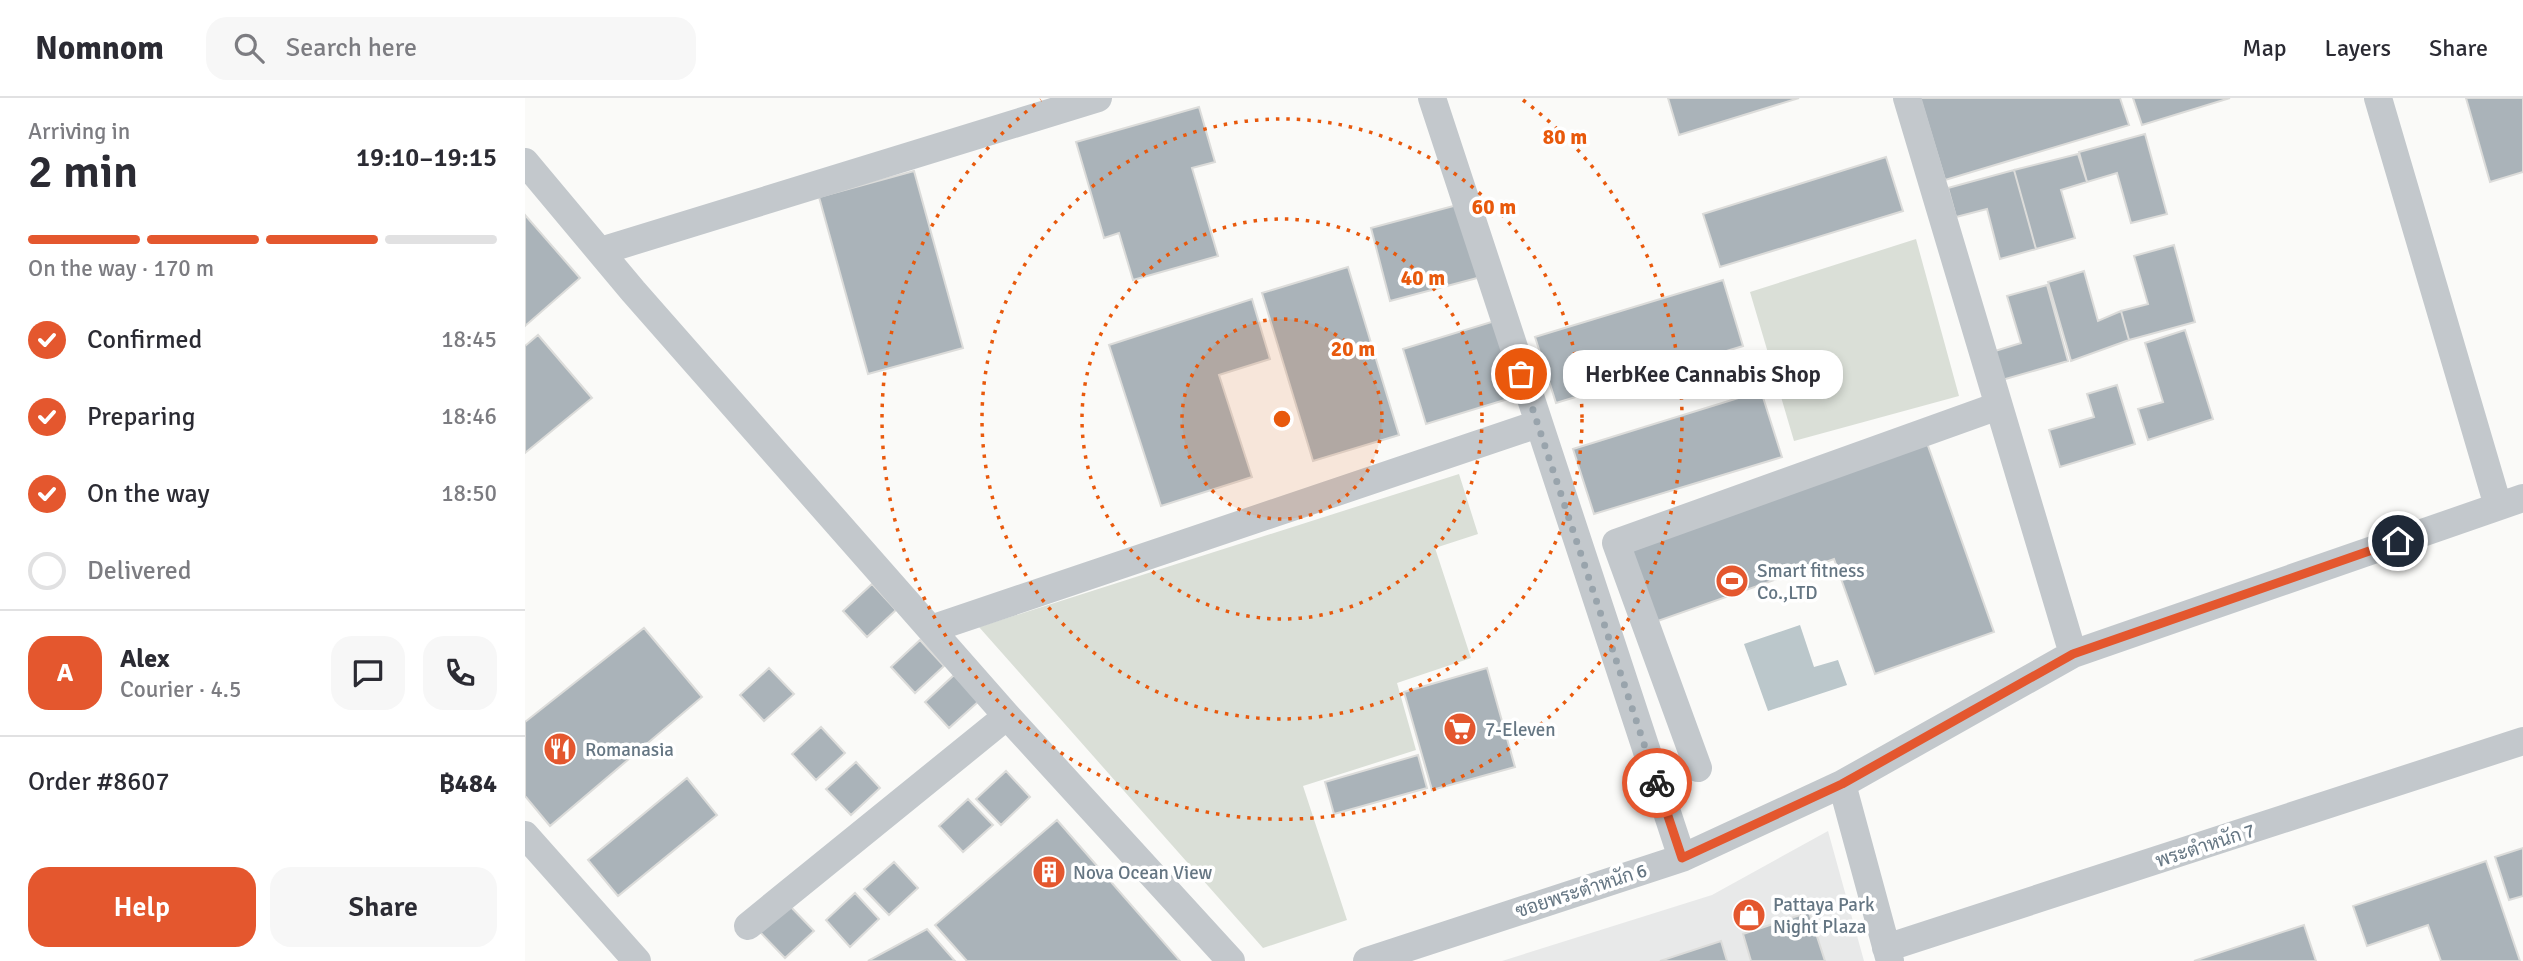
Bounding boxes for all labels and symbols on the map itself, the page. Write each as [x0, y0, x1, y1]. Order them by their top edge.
text: 80 m [1543, 124, 1587, 150]
text: 60 m [1472, 194, 1516, 220]
text: 40 m [1401, 265, 1445, 291]
text: 20 m [1331, 336, 1375, 362]
pin [1491, 344, 1551, 404]
callout: HerbKee Cannabis Shop [1563, 350, 1843, 398]
centre of rings [1270, 407, 1294, 431]
pin [2368, 511, 2428, 571]
place label: Smart fitness Co.,LTD [1757, 559, 1865, 605]
sports icon: Smart fitness Co.,LTD [1713, 562, 1751, 600]
supermarket icon: 7-Eleven [1441, 710, 1479, 748]
place label: 7-Eleven [1485, 718, 1556, 742]
restaurant icon: Romanasia [541, 730, 579, 768]
place label: Romanasia [585, 738, 674, 762]
courier [1622, 748, 1692, 818]
street label: พระตำหนัก 7 [2152, 819, 2258, 873]
building icon: Nova Ocean View [1030, 853, 1068, 891]
street label: ซอยพระตำหนัก 6 [1512, 858, 1650, 924]
place label: Nova Ocean View [1073, 861, 1212, 885]
place label: Pattaya Park Night Plaza [1773, 893, 1875, 939]
shop icon: Pattaya Park Night Plaza [1730, 896, 1768, 934]

